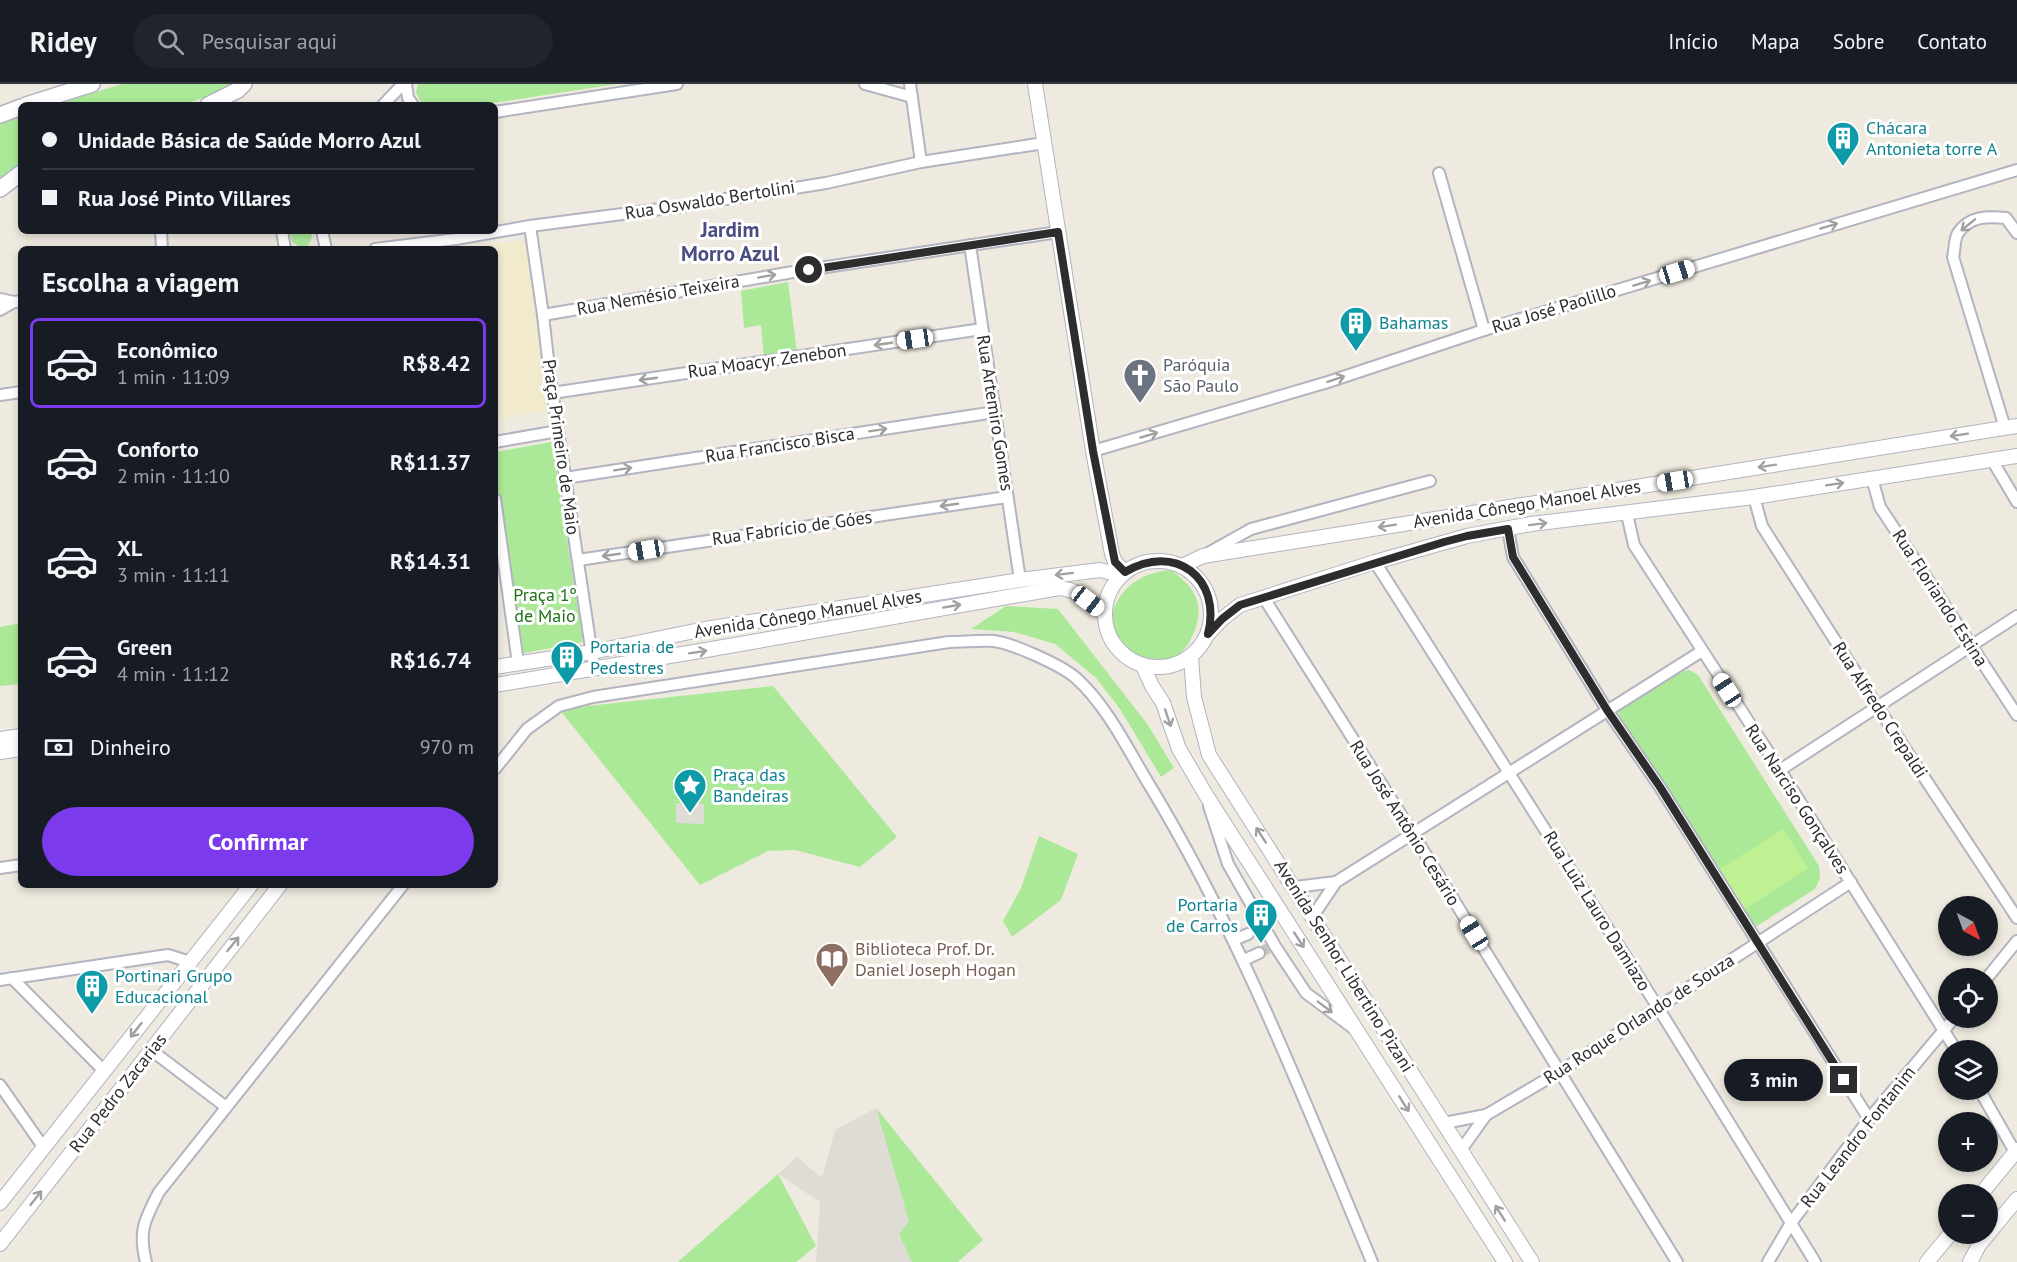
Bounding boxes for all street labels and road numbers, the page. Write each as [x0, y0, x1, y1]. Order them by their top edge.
street label: Rua Oswaldo Bertolini [623, 175, 797, 224]
street label: Rua Nemésio Teixeira [575, 269, 741, 320]
street label: Rua José Paolillo [1489, 279, 1619, 338]
street label: Rua Artemiro Gomes [972, 333, 1019, 493]
street label: Rua Moacyr Zenebon [686, 338, 848, 383]
street label: Praça Primeiro de Maio [538, 358, 585, 536]
street label: Rua Francisco Bisca [704, 421, 856, 468]
street label: Avenida Cônego Manoel Alves [1411, 474, 1642, 533]
street label: Rua Fabrício de Góes [710, 505, 873, 550]
street label: Rua Floriando Estina [1887, 525, 1993, 671]
street label: Avenida Cônego Manuel Alves [692, 584, 923, 643]
street label: Rua Alfredo Crepaldi [1828, 637, 1933, 782]
street label: Rua Narciso Gonçalves [1740, 719, 1854, 878]
street label: Rua José Antônio Cesário [1345, 736, 1466, 910]
street label: Rua Luiz Lauro Damiazo [1539, 826, 1656, 995]
street label: Avenida Senhor Libertino Pizani [1269, 855, 1419, 1076]
street label: Rua Roque Orlando de Souza [1539, 948, 1738, 1089]
street label: Rua Pedro Zacarias [64, 1028, 171, 1157]
street label: Rua Leandro Fontanim [1795, 1061, 1920, 1212]

